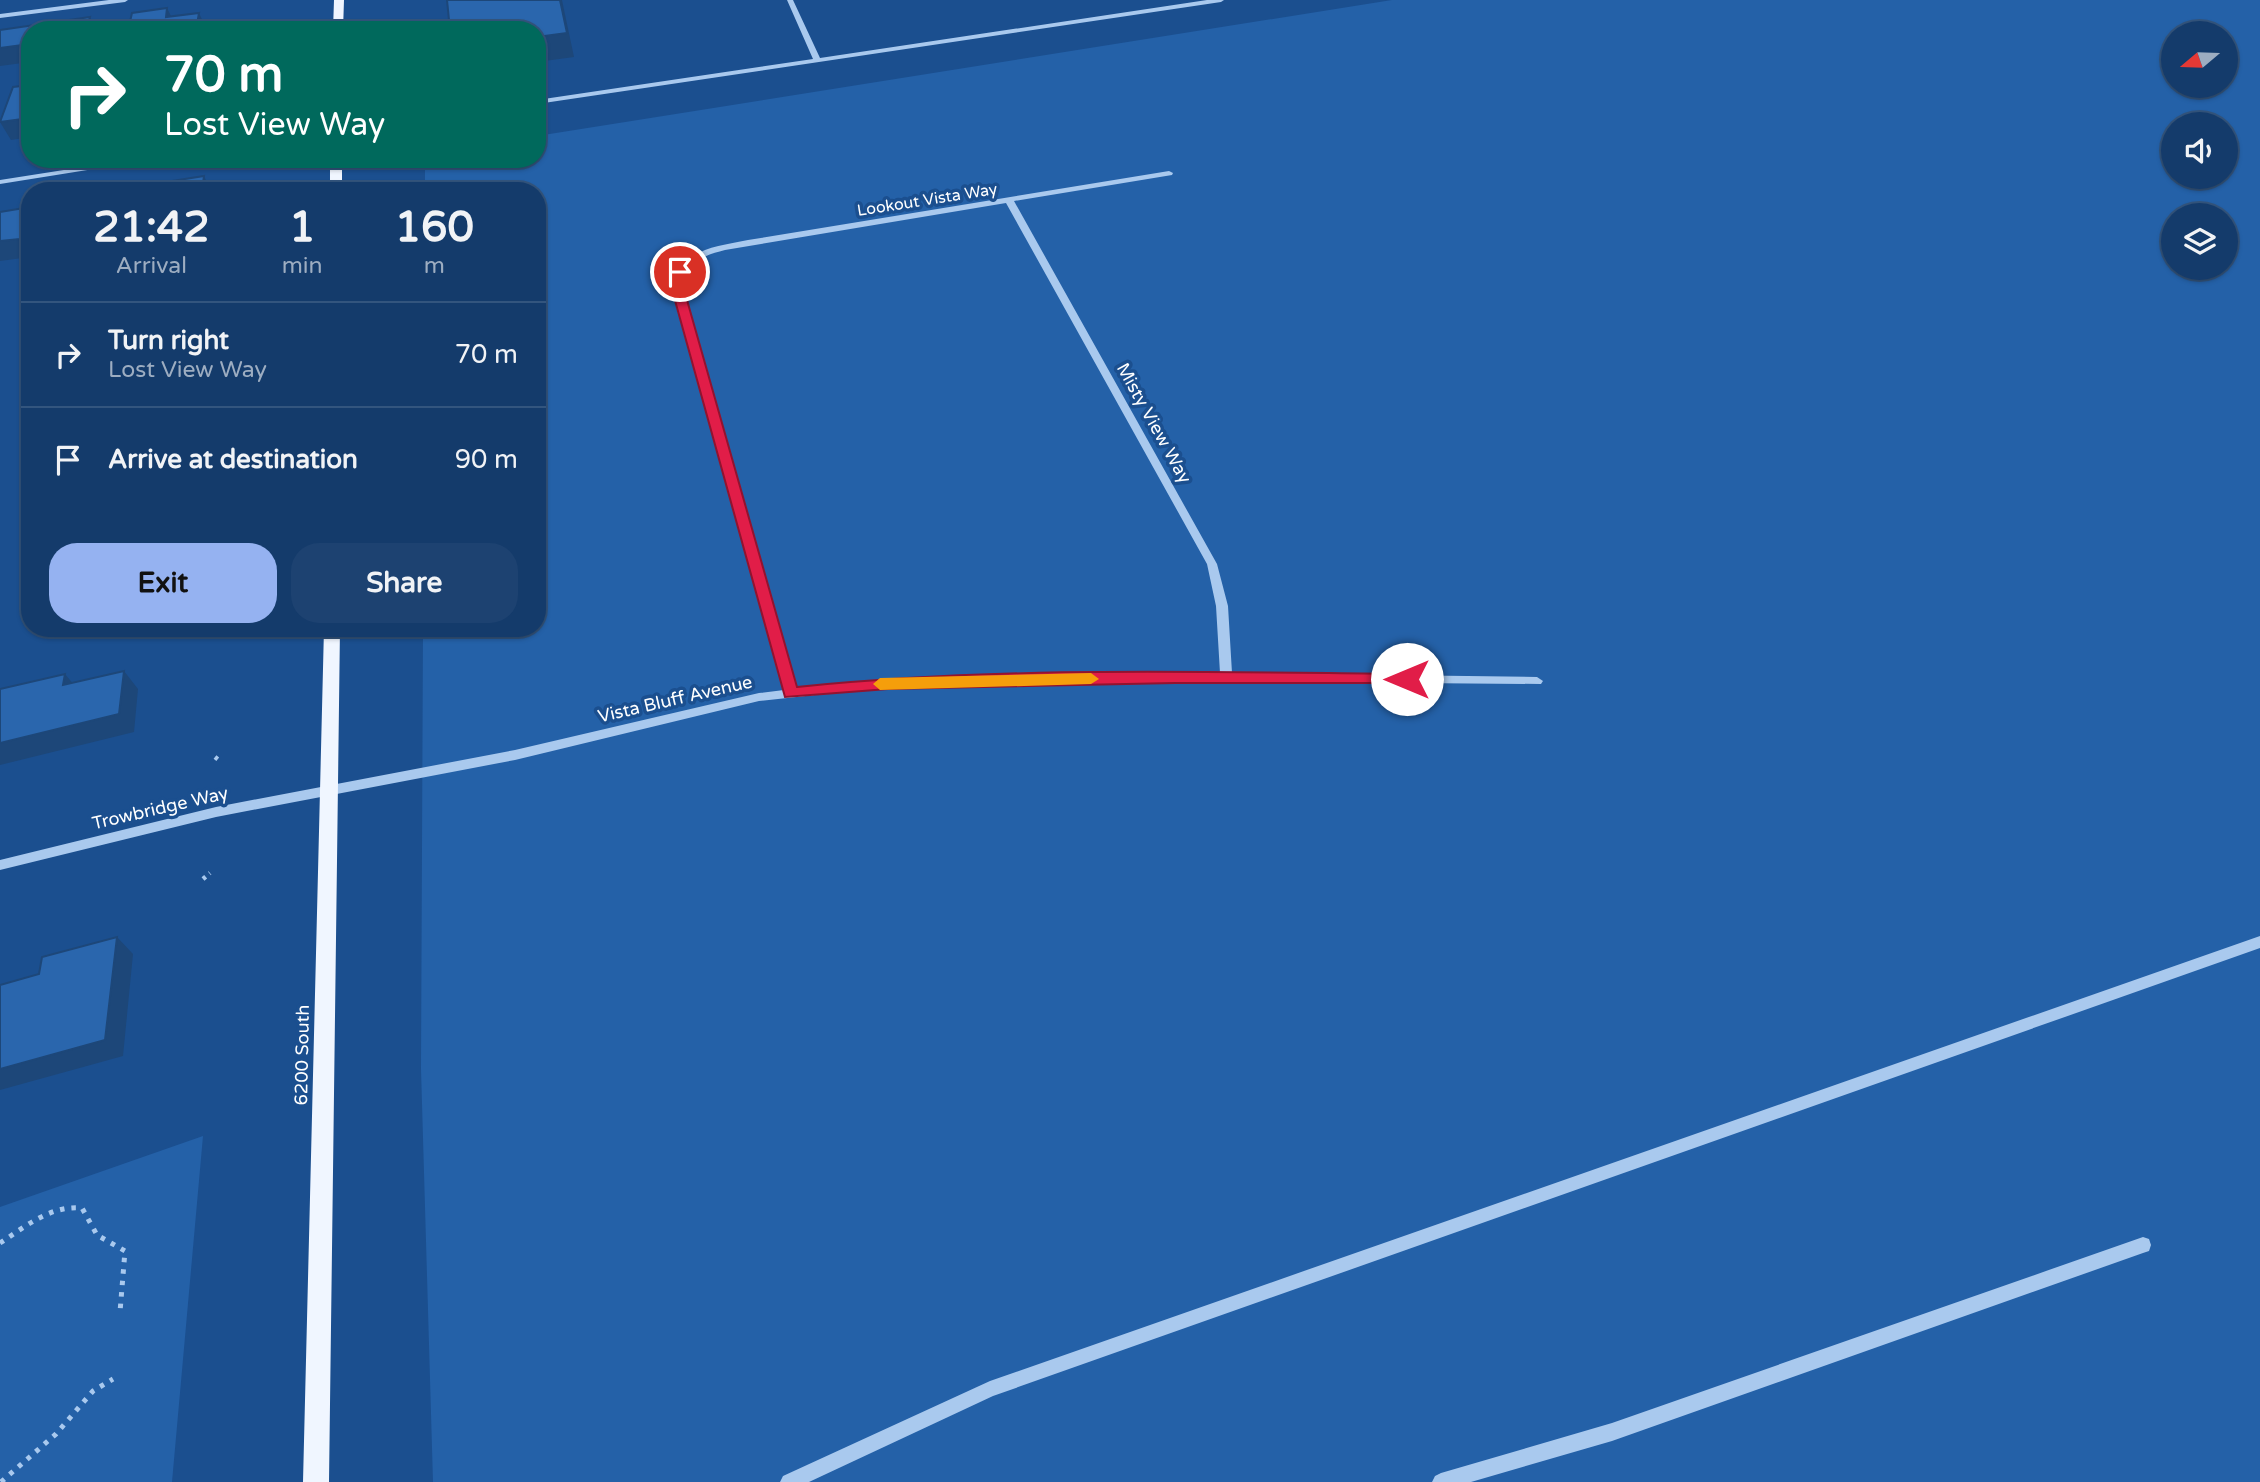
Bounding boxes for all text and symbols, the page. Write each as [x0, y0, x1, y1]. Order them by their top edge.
north arrow [2161, 21, 2238, 98]
map controls [2161, 21, 2238, 280]
text: 70 m [164, 46, 283, 105]
icon: right [49, 49, 140, 140]
text: Lost View Way [164, 106, 385, 144]
button: sound [2161, 112, 2238, 189]
street label: Lookout Vista Way [856, 179, 999, 221]
text: 21:42 [93, 202, 210, 253]
text: 1 [289, 202, 315, 253]
text: 160 [395, 202, 474, 253]
button: layers [2161, 203, 2238, 280]
pin [650, 242, 710, 302]
text: Arrival [116, 252, 187, 280]
text: min [282, 252, 323, 280]
text: m [424, 252, 445, 280]
icon: arrive [661, 253, 699, 291]
text: Turn right [108, 325, 229, 356]
icon: right [49, 336, 87, 374]
text: 70 m [455, 339, 518, 370]
text: Lost View Way [108, 356, 267, 384]
street label: Misty View Way [1112, 359, 1196, 487]
icon: arrive [49, 441, 87, 479]
text: Arrive at destination [108, 444, 358, 475]
text: 90 m [455, 444, 518, 475]
button: Exit [49, 543, 277, 623]
button: Share [291, 543, 518, 623]
position arrow [1370, 642, 1444, 716]
street label: Vista Bluff Avenue [596, 671, 754, 727]
street label: Trowbridge Way [90, 782, 231, 834]
street label: 6200 South [290, 1004, 314, 1106]

